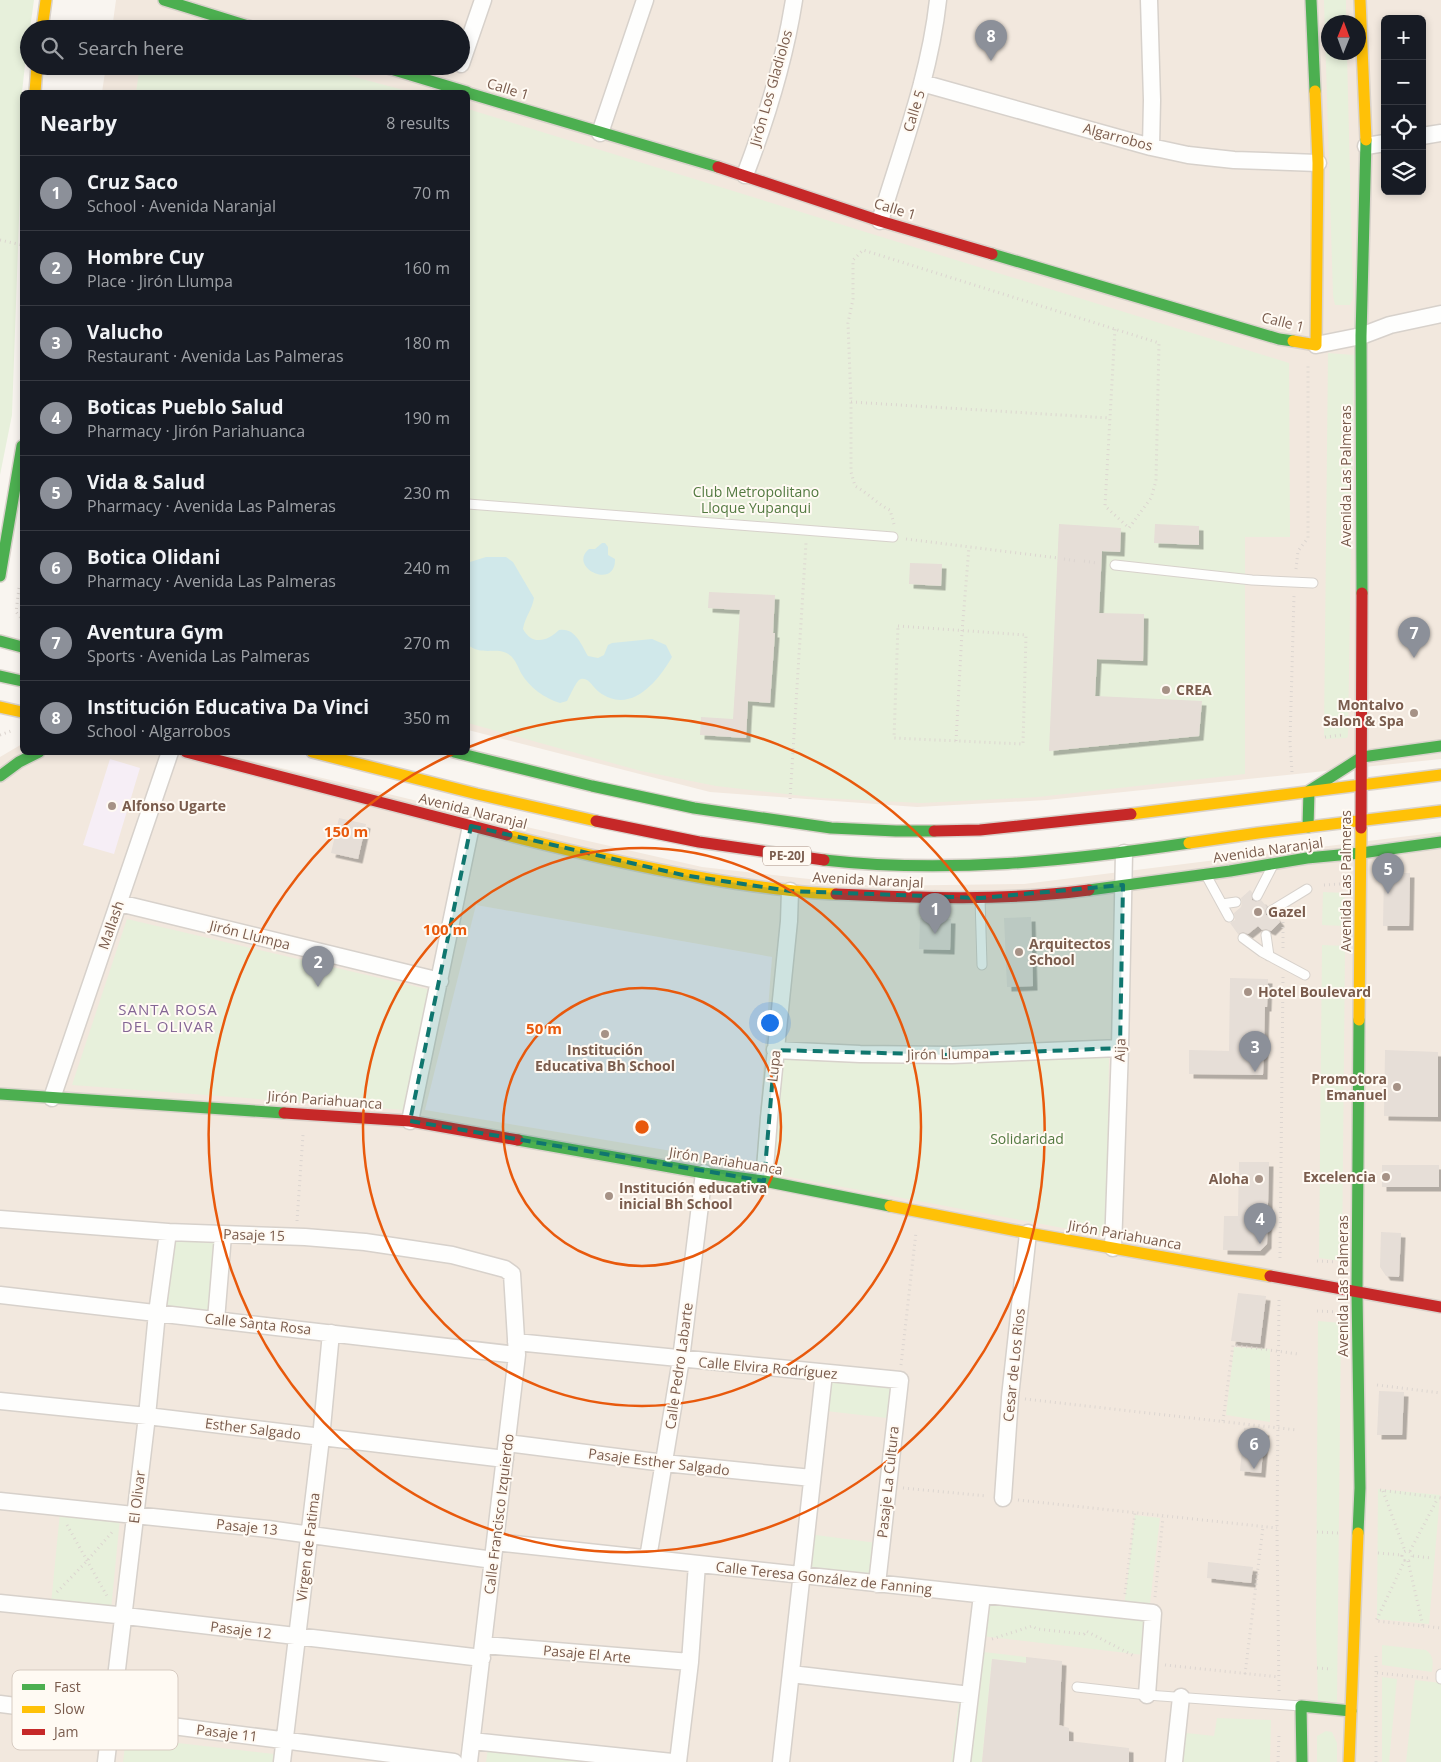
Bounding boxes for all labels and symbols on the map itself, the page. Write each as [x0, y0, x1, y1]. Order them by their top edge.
north arrow [1321, 15, 1366, 60]
pin: 8 [975, 20, 1007, 61]
street label: Jirón Los Gladiolos [744, 27, 796, 150]
street label: Calle 1 [485, 73, 532, 104]
street label: Calle 5 [898, 87, 929, 134]
street label: Algarrobos [1081, 118, 1155, 155]
street label: Calle 1 [872, 193, 919, 224]
street label: Calle 1 [1260, 307, 1306, 336]
street label: Avenida Las Palmeras [1336, 405, 1355, 547]
park label: Club Metropolitano Lloque Yupanqui [693, 482, 819, 517]
pin: 7 [1398, 617, 1430, 658]
place label: CREA [1176, 680, 1212, 699]
marker: CREA [1160, 684, 1172, 696]
place label: Montalvo Salon & Spa [1323, 695, 1404, 730]
marker: Montalvo Salon & Spa [1408, 707, 1420, 719]
street label: Avenida Naranjal [417, 788, 529, 833]
place label: Alfonso Ugarte [122, 796, 226, 815]
marker: Alfonso Ugarte [106, 800, 118, 812]
street label: Avenida Las Palmeras [1336, 810, 1355, 952]
text: 150 m [324, 821, 368, 841]
street label: Avenida Naranjal [1212, 832, 1324, 867]
road number: PE-20J [763, 846, 811, 866]
pin: 5 [1372, 853, 1404, 894]
street label: Avenida Naranjal [812, 867, 924, 892]
pin: 1 [919, 893, 951, 934]
street label: Mallash [93, 898, 128, 952]
place label: Gazel [1268, 902, 1306, 921]
marker: Gazel [1252, 906, 1264, 918]
street label: Jirón Llumpa [206, 915, 292, 954]
text: 100 m [423, 919, 467, 939]
place label: Arquitectos School [1029, 934, 1111, 969]
pin: 2 [302, 946, 334, 987]
marker: Arquitectos School [1013, 946, 1025, 958]
place label: Hotel Boulevard [1258, 982, 1371, 1001]
marker: Hotel Boulevard [1242, 986, 1254, 998]
district label: SANTA ROSA DEL OLIVAR [118, 999, 218, 1036]
your location [757, 1010, 783, 1036]
text: 50 m [526, 1018, 562, 1038]
marker: Institución Educativa Bh School [599, 1028, 611, 1040]
pin: 3 [1239, 1031, 1271, 1072]
street label: Aija [1110, 1038, 1129, 1062]
place label: Institución Educativa Bh School [535, 1040, 675, 1075]
street label: Jirón Llumpa [905, 1043, 989, 1064]
street label: Lupa [762, 1049, 785, 1083]
place label: Promotora Emanuel [1311, 1069, 1387, 1104]
marker: Promotora Emanuel [1391, 1081, 1403, 1093]
street label: Jirón Pariahuanca [265, 1086, 383, 1113]
centre of rings [633, 1118, 651, 1136]
park label: Solidaridad [990, 1129, 1064, 1148]
street label: Jirón Pariahuanca [666, 1142, 784, 1179]
place label: Excelencia [1303, 1167, 1376, 1186]
place label: Aloha [1209, 1169, 1249, 1188]
marker: Excelencia [1380, 1171, 1392, 1183]
marker: Aloha [1253, 1173, 1265, 1185]
place label: Institución educativa inicial Bh School [619, 1178, 767, 1213]
marker: Institución educativa inicial Bh School [603, 1190, 615, 1202]
pin: 4 [1244, 1203, 1276, 1244]
street label: Jirón Pariahuanca [1065, 1215, 1183, 1254]
street label: Avenida Las Palmeras [1333, 1215, 1352, 1357]
street label: Pasaje 15 [223, 1224, 285, 1245]
street label: Calle Pedro Labarte [660, 1301, 697, 1431]
street label: Cesar de Los Rios [998, 1307, 1029, 1423]
street label: Calle Santa Rosa [204, 1308, 312, 1339]
street label: Calle Elvira Rodríguez [698, 1352, 839, 1383]
street label: Esther Salgado [204, 1413, 302, 1444]
street label: Pasaje La Cultura [872, 1425, 903, 1539]
pin: 6 [1238, 1428, 1270, 1469]
street label: Calle Francisco Izquierdo [479, 1432, 518, 1595]
street label: Pasaje Esther Salgado [587, 1443, 731, 1480]
street label: El Olivar [124, 1469, 149, 1525]
street label: Virgen de Fatima [291, 1491, 324, 1603]
street label: Pasaje 13 [215, 1514, 279, 1539]
street label: Calle Teresa González de Fanning [715, 1557, 934, 1598]
street label: Pasaje 12 [209, 1616, 273, 1643]
street label: Pasaje El Arte [542, 1640, 632, 1667]
legend [12, 1670, 178, 1750]
text: Fast [54, 1677, 81, 1696]
text: Slow [54, 1699, 85, 1718]
street label: Pasaje 11 [195, 1719, 259, 1746]
text: Jam [52, 1722, 79, 1741]

